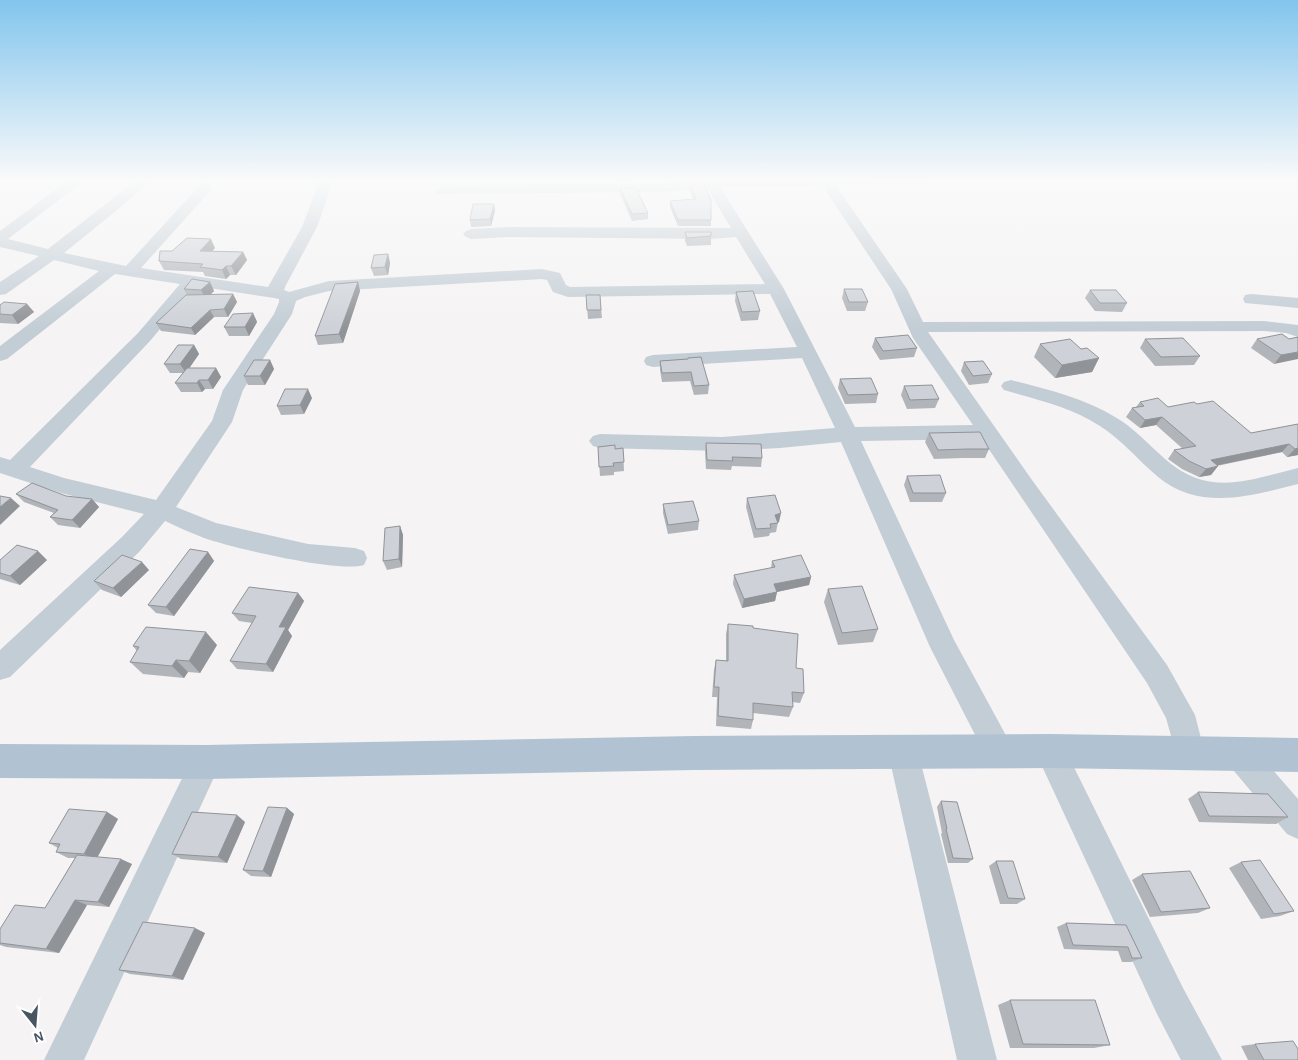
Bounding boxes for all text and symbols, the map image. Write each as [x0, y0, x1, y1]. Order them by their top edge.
north arrow [10, 1000, 60, 1050]
text: N [32, 1028, 45, 1045]

